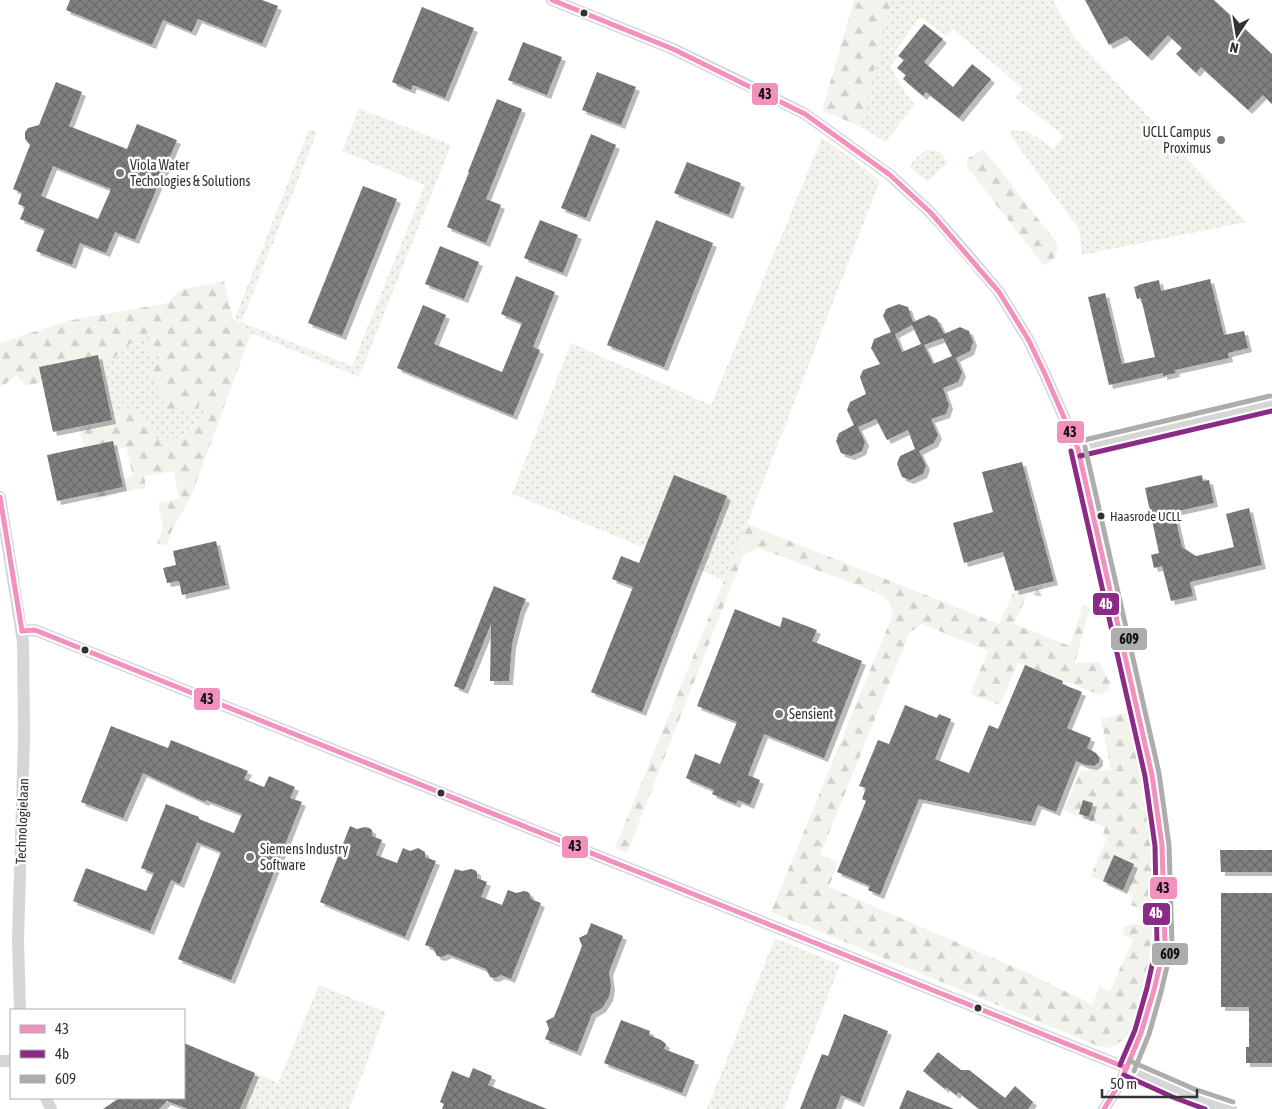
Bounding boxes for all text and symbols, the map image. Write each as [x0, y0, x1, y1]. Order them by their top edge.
unlabelled marker [579, 8, 589, 18]
north arrow [1212, 10, 1262, 60]
text: N [1229, 39, 1240, 56]
line badge: 43 [751, 82, 779, 106]
text: 43 [757, 86, 772, 102]
place label: UCLL Campus Proximus [1142, 124, 1211, 156]
marker: UCLL Campus Proximus [1215, 134, 1227, 146]
place label: Viola Water Techologies & Solutions [130, 157, 250, 189]
marker: Viola Water Techologies & Solutions [114, 167, 126, 179]
line badge: 43 [1056, 420, 1085, 444]
text: 43 [1062, 424, 1077, 440]
place label: Haasrode UCLL [1110, 509, 1182, 524]
marker: Haasrode UCLL [1096, 511, 1106, 521]
line badge: 4b [1092, 592, 1120, 616]
text: 4b [1098, 596, 1113, 612]
line badge: 609 [1110, 627, 1148, 651]
text: 609 [1119, 631, 1139, 647]
unlabelled marker [80, 645, 90, 655]
line badge: 43 [193, 687, 221, 711]
text: 43 [199, 691, 214, 707]
place label: Sensient [789, 706, 833, 722]
marker: Sensient [773, 708, 785, 720]
street label: Technologielaan [13, 778, 31, 864]
unlabelled marker [436, 788, 446, 798]
line badge: 43 [561, 835, 589, 859]
text: 43 [567, 838, 582, 854]
place label: Siemens Industry Software [260, 841, 348, 873]
marker: Siemens Industry Software [244, 851, 256, 863]
line badge: 43 [1149, 876, 1178, 900]
text: 43 [1155, 880, 1170, 896]
line badge: 4b [1142, 902, 1171, 926]
text: 4b [1148, 905, 1163, 921]
line badge: 609 [1151, 942, 1189, 966]
text: 609 [1160, 946, 1180, 962]
unlabelled marker [973, 1003, 983, 1013]
legend [10, 1009, 185, 1099]
text: 43 [55, 1020, 69, 1037]
text: 4b [55, 1045, 69, 1062]
scale bar [1102, 1066, 1197, 1098]
text: 609 [55, 1070, 76, 1087]
text: 50 m [1110, 1075, 1137, 1092]

